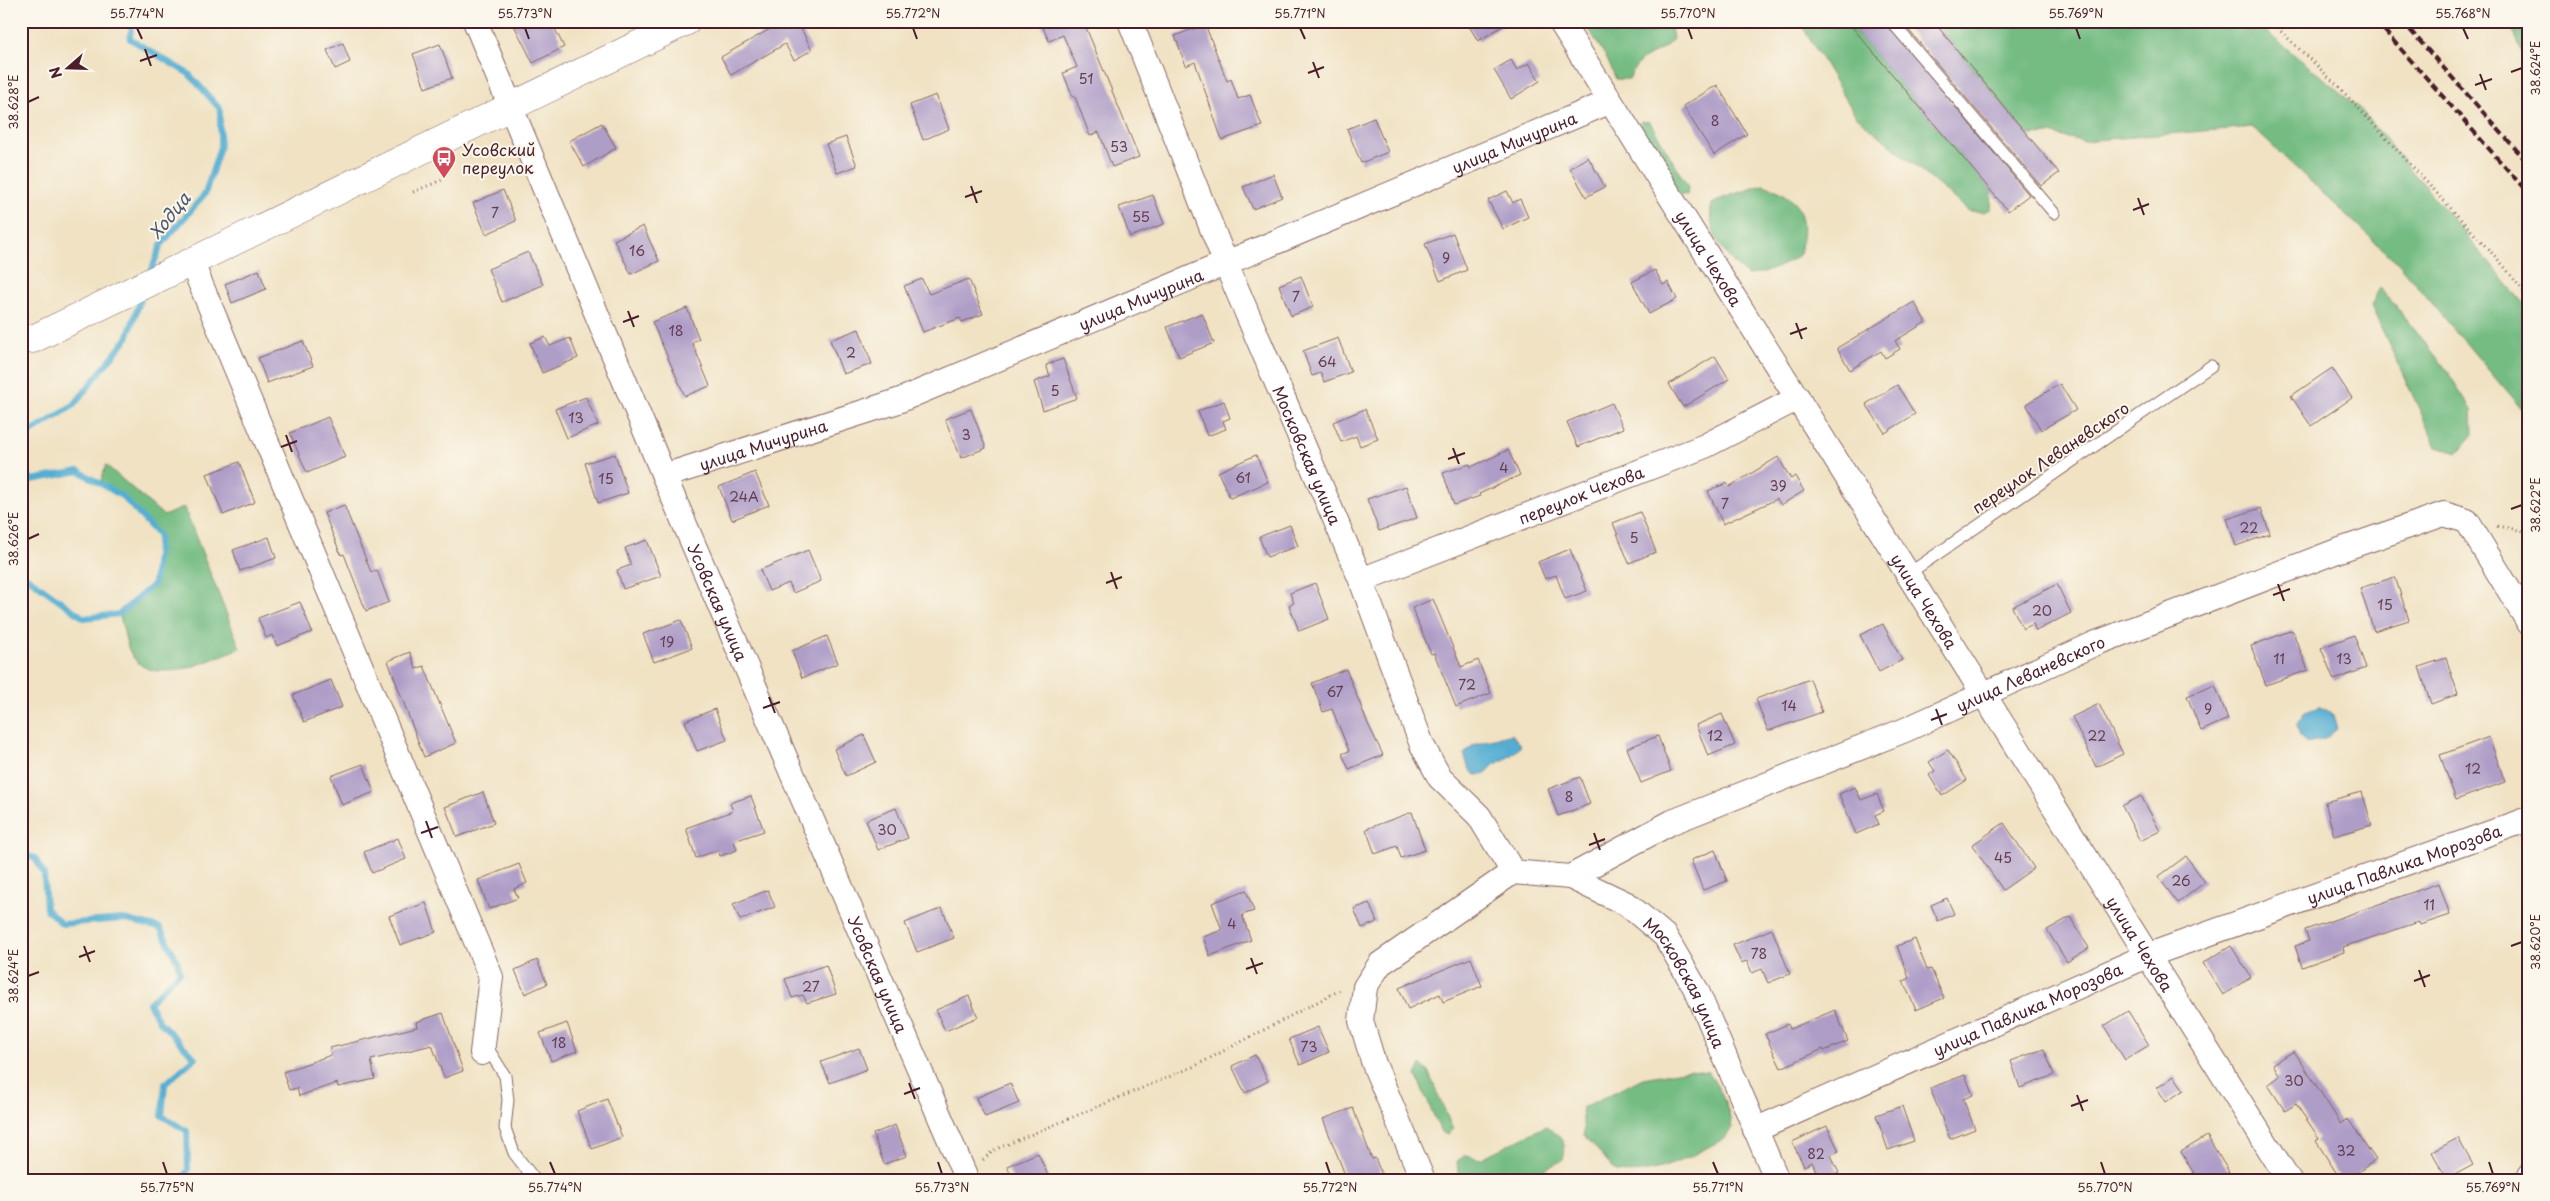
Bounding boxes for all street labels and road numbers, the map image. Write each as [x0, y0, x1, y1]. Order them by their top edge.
street label: улица Мичурина [1448, 105, 1580, 179]
street label: улица Чехова [1670, 205, 1748, 311]
street label: улица Мичурина [1075, 262, 1207, 336]
street label: Московская улица [1267, 382, 1348, 528]
street label: переулок Леваневского [1966, 395, 2134, 519]
street label: улица Мичурина [696, 412, 830, 476]
street label: переулок Чехова [1515, 459, 1647, 530]
street label: Усовская улица [682, 540, 754, 665]
street label: улица Чехова [1886, 548, 1964, 653]
street label: улица Леваневского [1952, 629, 2108, 717]
street label: улица Павлика Морозова [2303, 818, 2505, 910]
street label: улица Чехова [2101, 891, 2180, 996]
street label: Московская улица [1638, 911, 1732, 1051]
street label: Усовская улица [843, 912, 914, 1037]
street label: улица Павлика Морозова [1929, 956, 2126, 1062]

